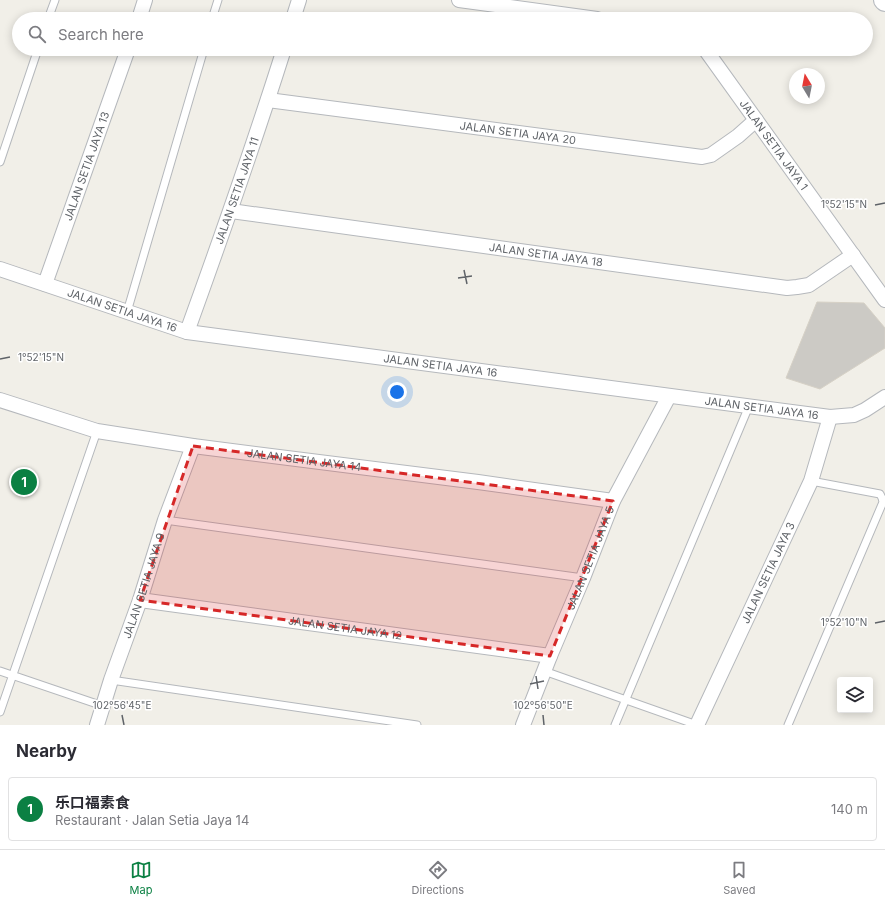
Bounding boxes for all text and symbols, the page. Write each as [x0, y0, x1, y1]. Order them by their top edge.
search box [12, 12, 873, 56]
icon: search [26, 23, 48, 45]
text: Search here [58, 25, 144, 44]
north arrow [789, 68, 825, 104]
street label: JALAN SETIA JAYA 1 [737, 97, 811, 193]
street label: JALAN SETIA JAYA 13 [61, 109, 112, 223]
street label: JALAN SETIA JAYA 20 [459, 118, 577, 147]
street label: JALAN SETIA JAYA 11 [212, 135, 262, 246]
text: 1°52'15"N [821, 198, 867, 210]
street label: JALAN SETIA JAYA 18 [488, 240, 604, 269]
street label: JALAN SETIA JAYA 16 [66, 285, 179, 335]
text: 1°52'15"N [18, 351, 64, 363]
street label: JALAN SETIA JAYA 16 [383, 351, 498, 380]
your location [387, 382, 407, 402]
street label: JALAN SETIA JAYA 16 [704, 394, 820, 422]
street label: JALAN SETIA JAYA 14 [246, 446, 362, 474]
pin: 1 [11, 467, 37, 497]
street label: JALAN SETIA JAYA 5 [563, 504, 617, 612]
street label: JALAN SETIA JAYA 3 [738, 520, 798, 626]
street label: JALAN SETIA JAYA 9 [120, 531, 168, 640]
street label: JALAN SETIA JAYA 12 [287, 613, 403, 643]
text: 1°52'10"N [821, 616, 867, 628]
map controls [837, 677, 873, 713]
button: layers [837, 677, 873, 713]
text: 102°56'45"E [93, 699, 151, 711]
text: 102°56'50"E [513, 699, 573, 711]
text: Nearby [16, 741, 77, 761]
text: 乐口福素食 [55, 793, 130, 812]
text: 1 [27, 801, 33, 817]
text: 140 m [831, 801, 868, 817]
text: Restaurant · Jalan Setia Jaya 14 [55, 812, 249, 828]
tab: Map [130, 859, 152, 897]
tab: Directions [412, 859, 464, 897]
tab: Saved [723, 859, 755, 897]

